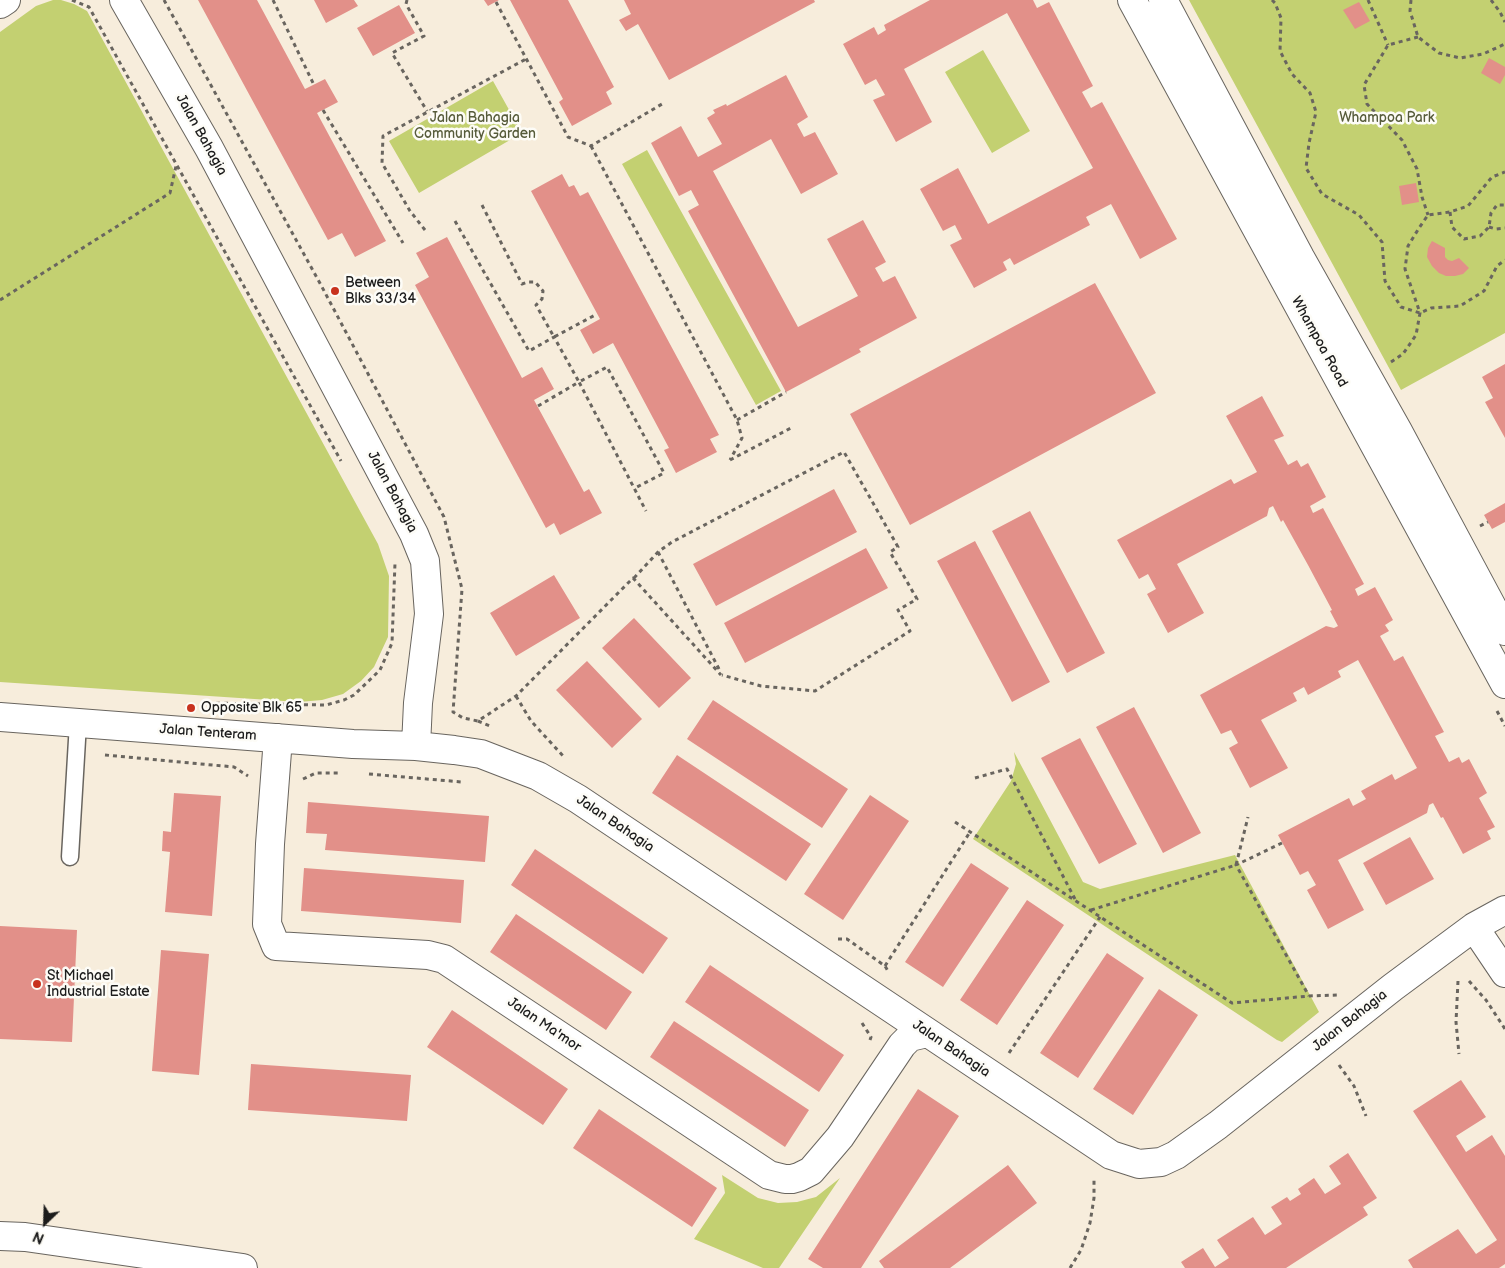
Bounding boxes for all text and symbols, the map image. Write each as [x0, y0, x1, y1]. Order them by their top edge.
street label: Jalan Bahagia [172, 92, 230, 178]
park label: Jalan Bahagia Community Garden [414, 110, 536, 142]
park label: Whampoa Park [1339, 110, 1435, 126]
place label: Between Blks 33/34 [345, 275, 416, 308]
marker: Between Blks 33/34 [329, 285, 341, 297]
street label: Whampoa Road [1287, 294, 1351, 390]
street label: Jalan Bahagia [363, 448, 421, 536]
place label: Opposite Blk 65 [201, 700, 302, 716]
marker: Opposite Blk 65 [185, 702, 197, 714]
street label: Jalan Tenteram [159, 721, 257, 745]
street label: Jalan Bahagia [573, 792, 657, 856]
place label: St Michael Industrial Estate [47, 968, 150, 1000]
marker: St Michael Industrial Estate [31, 978, 43, 990]
street label: Jalan Bahagia [1309, 987, 1391, 1055]
street label: Jalan Ma'mor [504, 994, 584, 1056]
street label: Jalan Bahagia [909, 1017, 993, 1081]
north arrow [20, 1198, 70, 1248]
text: N [30, 1227, 47, 1247]

